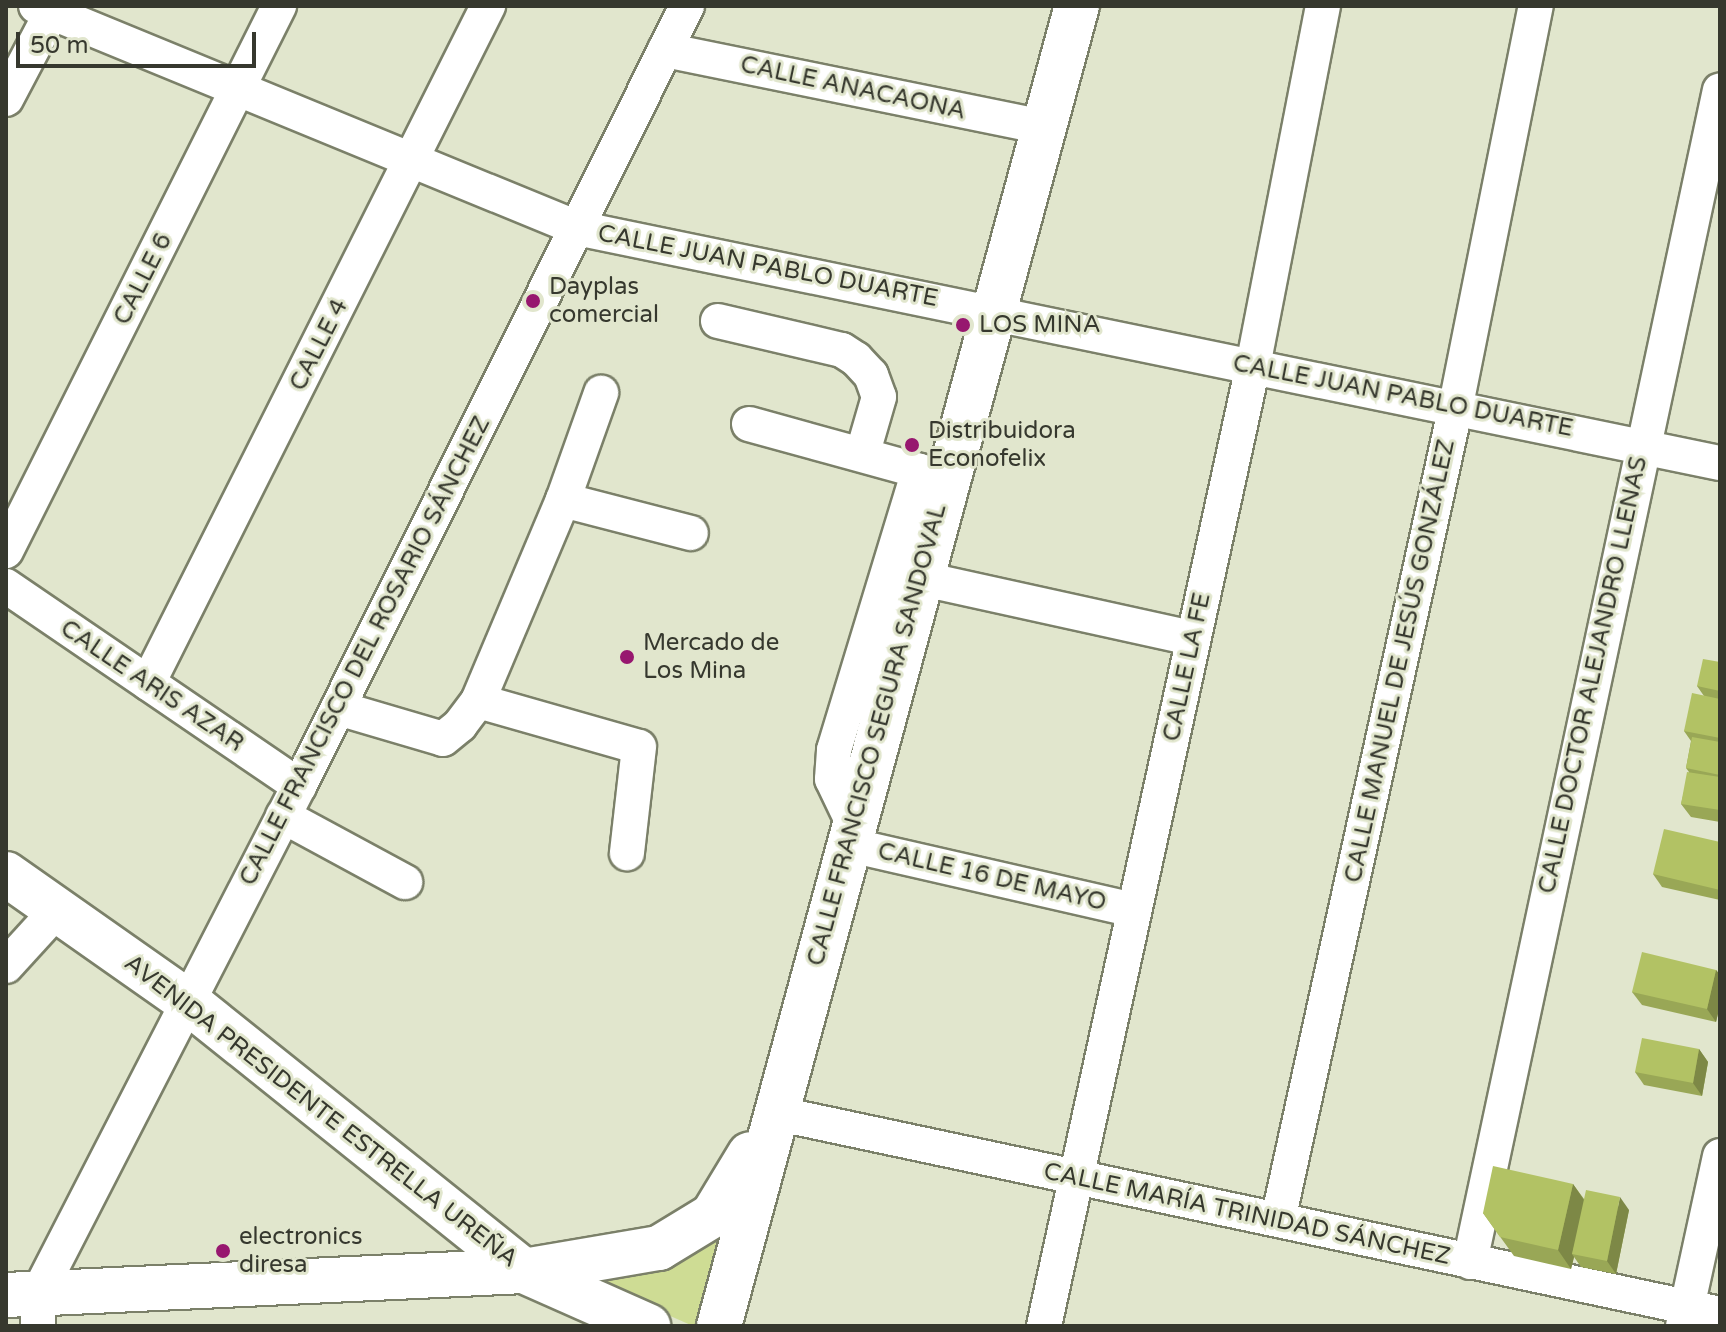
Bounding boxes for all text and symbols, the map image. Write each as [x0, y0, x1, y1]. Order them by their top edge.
scale bar [20, 16, 260, 66]
text: 50 m [30, 31, 88, 60]
street label: CALLE ANACAONA [738, 50, 968, 126]
street label: CALLE JUAN PABLO DUARTE [595, 219, 941, 313]
street label: CALLE 6 [108, 228, 178, 330]
place label: Dayplas comercial [549, 273, 659, 329]
marker: Dayplas comercial [524, 292, 542, 310]
street label: CALLE 4 [284, 294, 354, 396]
place label: LOS MINA [979, 311, 1101, 339]
marker: LOS MINA [954, 316, 972, 334]
street label: CALLE JUAN PABLO DUARTE [1230, 349, 1576, 443]
street label: CALLE FRANCISCO DEL ROSARIO SÁNCHEZ [234, 412, 496, 890]
place label: Distribuidora Econofelix [928, 417, 1076, 473]
marker: Distribuidora Econofelix [903, 436, 921, 454]
street label: CALLE MANUEL DE JESÚS GONZÁLEZ [1339, 437, 1461, 885]
street label: CALLE DOCTOR ALEJANDRO LLENAS [1533, 454, 1653, 896]
street label: CALLE FRANCISCO SEGURA SANDOVAL [801, 501, 953, 969]
street label: CALLE LA FE [1157, 590, 1217, 744]
street label: CALLE ARIS AZAR [55, 614, 249, 758]
place label: Mercado de Los Mina [643, 629, 779, 685]
marker: Mercado de Los Mina [618, 648, 636, 666]
street label: CALLE 16 DE MAYO [875, 837, 1109, 917]
street label: AVENIDA PRESIDENTE ESTRELLA UREÑA [119, 949, 523, 1273]
street label: CALLE MARÍA TRINIDAD SÁNCHEZ [1041, 1157, 1453, 1271]
place label: electronics diresa [239, 1223, 362, 1279]
marker: electronics diresa [214, 1242, 232, 1260]

